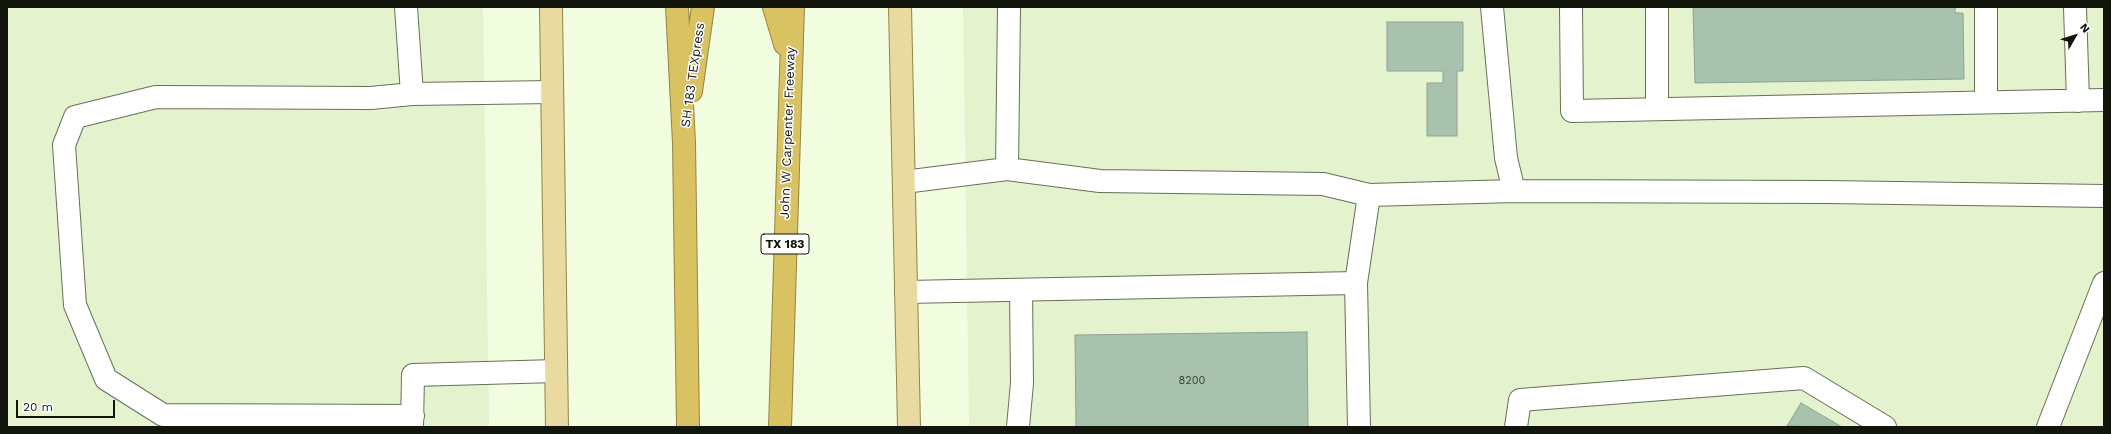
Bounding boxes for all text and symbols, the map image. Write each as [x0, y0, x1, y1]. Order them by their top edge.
north arrow [2055, 16, 2095, 56]
text: N [2077, 21, 2092, 35]
street label: SH 183 TEXpress [678, 22, 708, 128]
street label: John W Carpenter Freeway [777, 47, 799, 219]
road number: TX 183 [761, 234, 809, 254]
house number: 8200 [1179, 374, 1205, 388]
scale bar [18, 392, 117, 418]
text: 20 m [23, 400, 53, 414]

